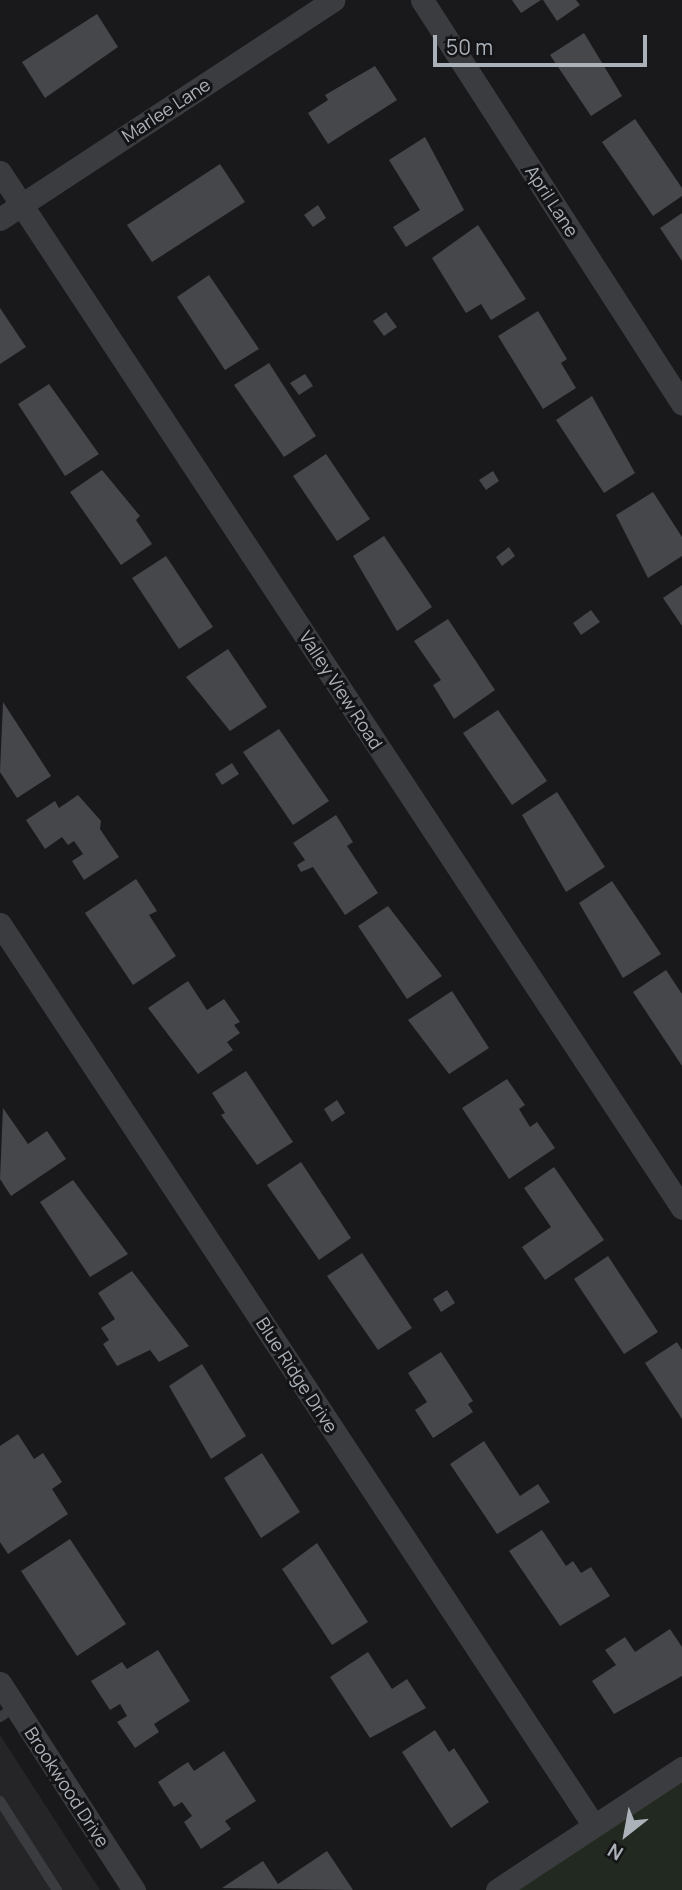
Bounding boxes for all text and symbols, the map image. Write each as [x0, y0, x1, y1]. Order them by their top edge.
scale bar [437, 21, 650, 65]
text: 50 m [446, 33, 493, 61]
street label: Marlee Lane [118, 73, 214, 147]
street label: April Lane [521, 161, 583, 241]
street label: Valley View Road [295, 627, 387, 753]
street label: Blue Ridge Drive [252, 1313, 342, 1437]
street label: Brookwood Drive [20, 1723, 114, 1851]
north arrow [591, 1799, 661, 1869]
text: N [603, 1837, 628, 1867]

